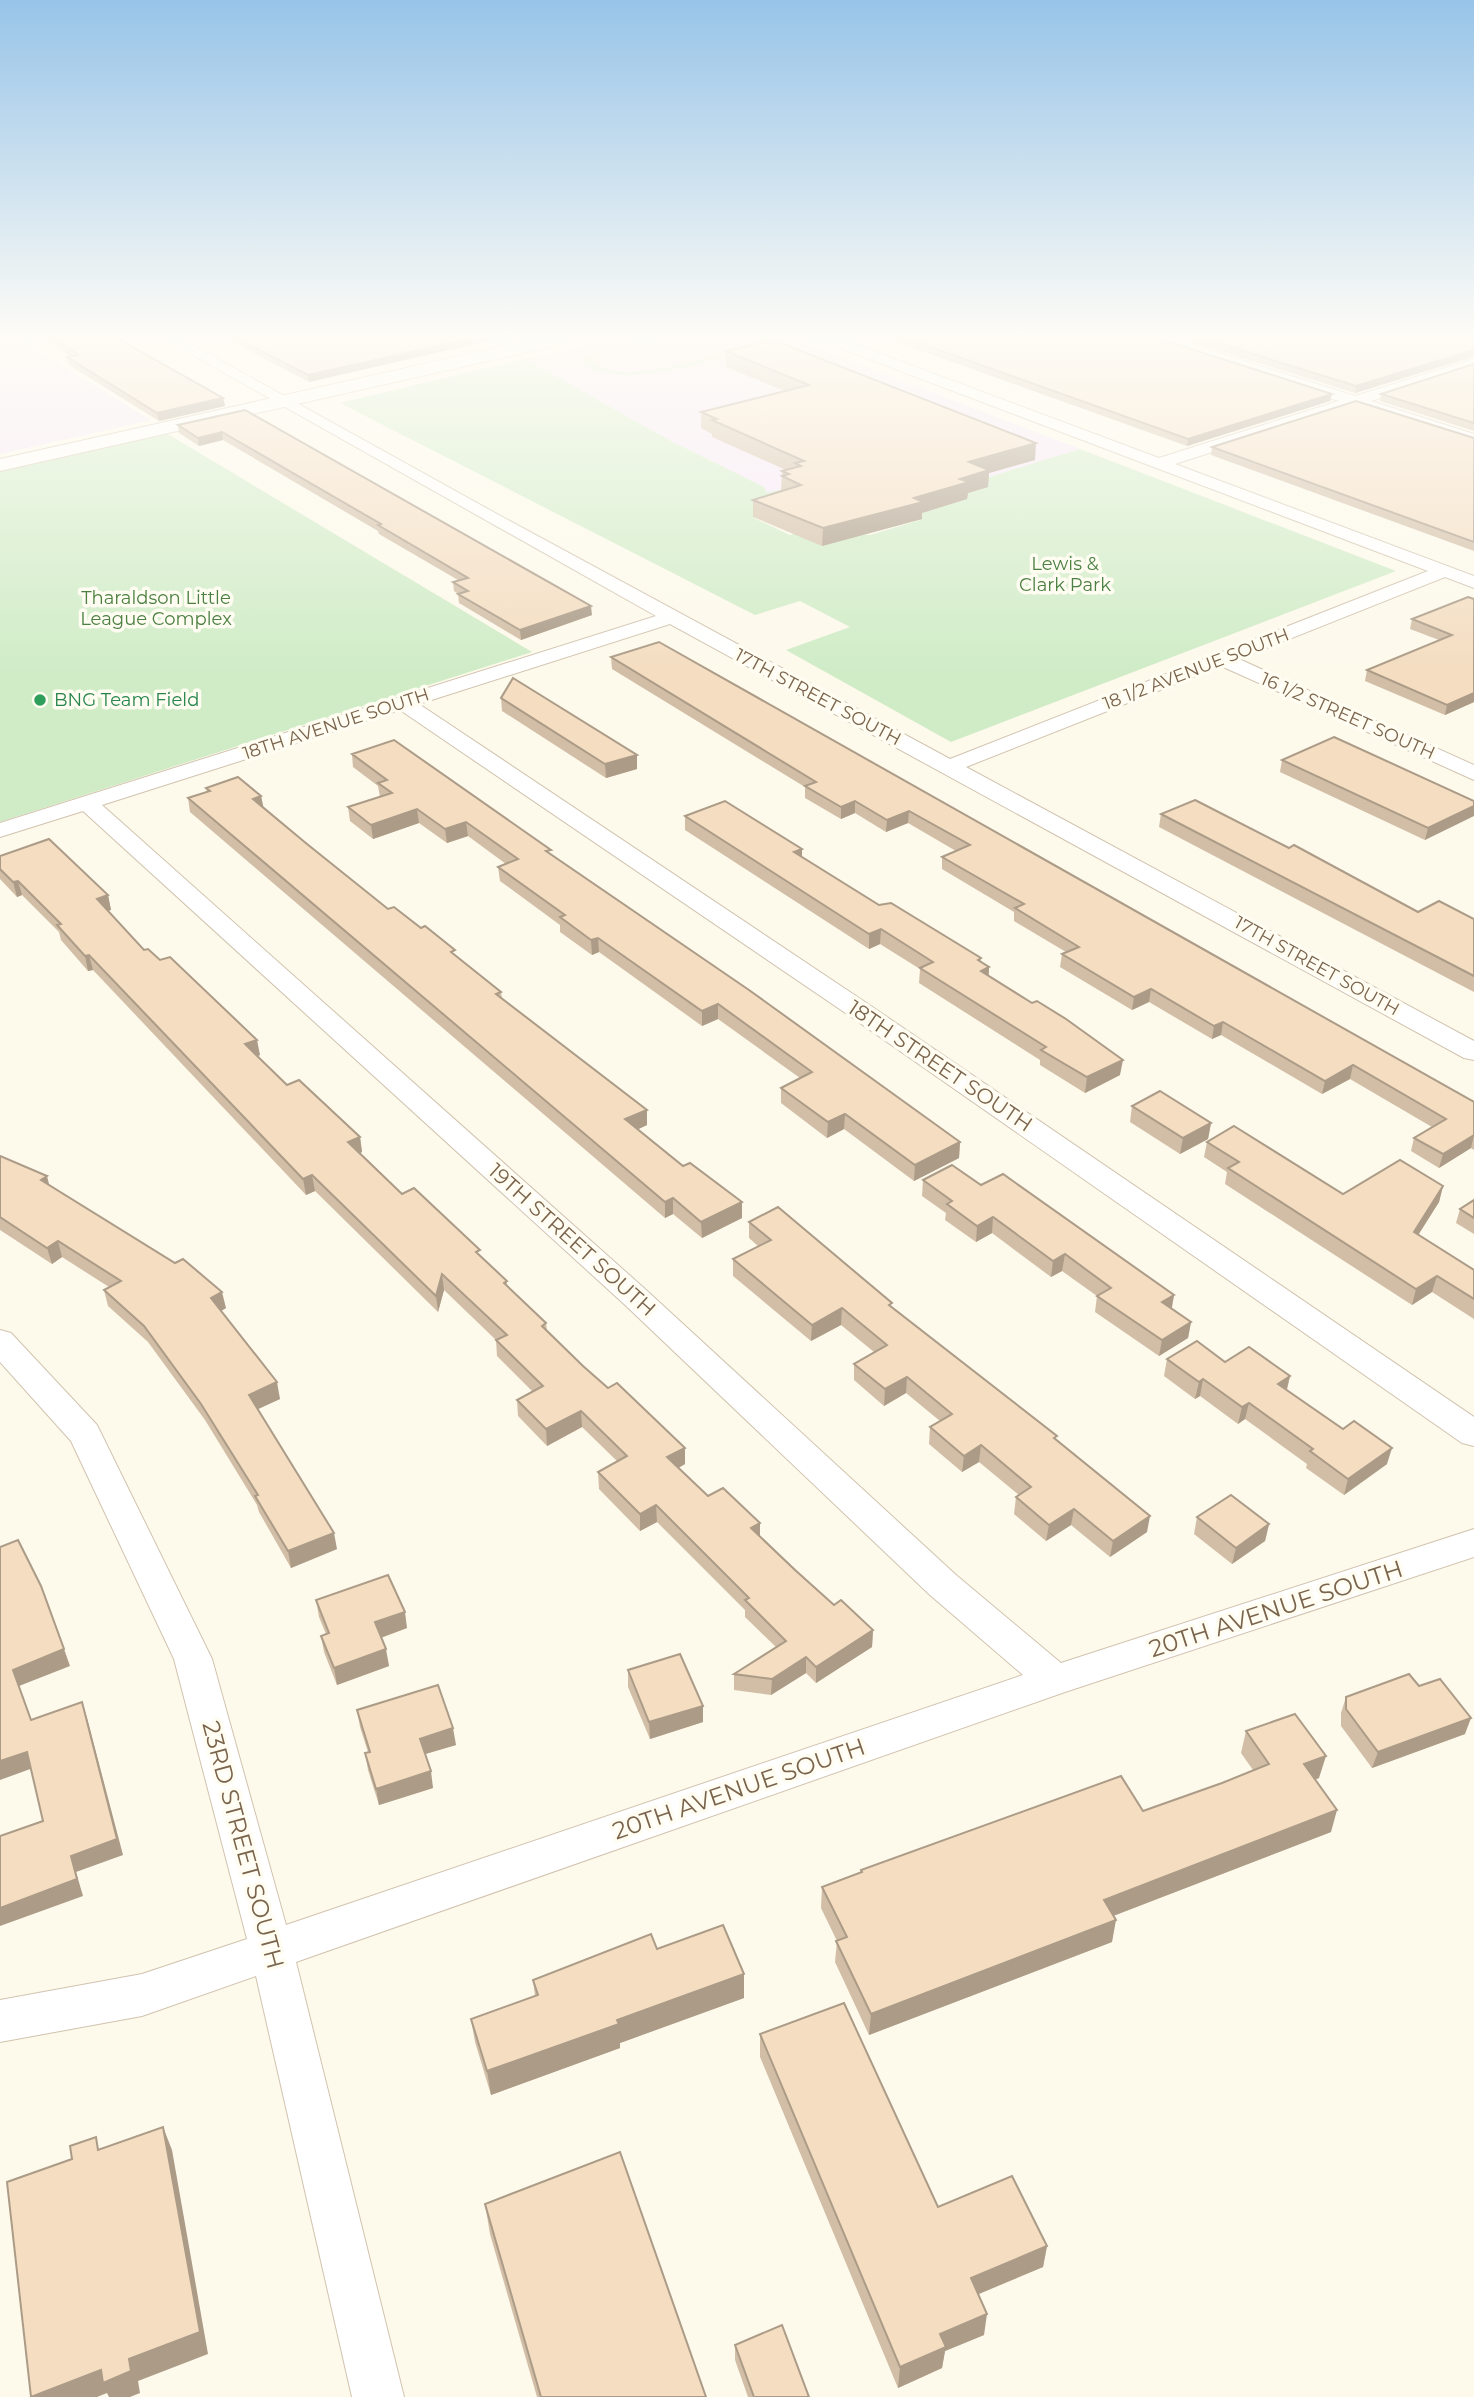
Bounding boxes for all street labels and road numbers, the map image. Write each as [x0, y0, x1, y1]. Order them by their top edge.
street label: 18 1/2 AVENUE SOUTH [1100, 623, 1292, 715]
street label: 17TH STREET SOUTH [731, 644, 905, 750]
street label: 16 1/2 STREET SOUTH [1258, 668, 1438, 764]
street label: 18TH AVENUE SOUTH [240, 683, 432, 765]
street label: 17TH STREET SOUTH [1231, 911, 1403, 1021]
street label: 18TH STREET SOUTH [843, 995, 1037, 1137]
street label: 19TH STREET SOUTH [484, 1158, 661, 1321]
street label: 20TH AVENUE SOUTH [1145, 1554, 1406, 1663]
street label: 23RD STREET SOUTH [196, 1718, 291, 1972]
street label: 20TH AVENUE SOUTH [609, 1732, 869, 1845]

